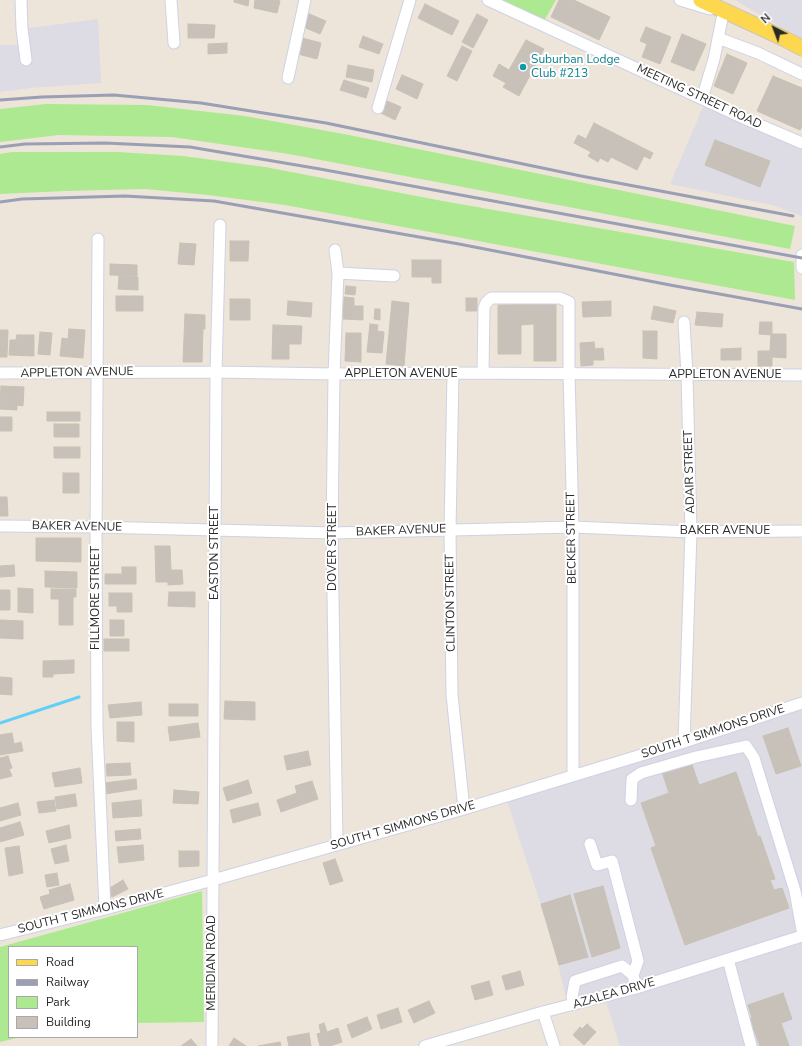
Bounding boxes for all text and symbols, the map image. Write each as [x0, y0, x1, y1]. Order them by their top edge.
north arrow [754, 8, 794, 48]
text: N [758, 10, 774, 27]
place label: Suburban Lodge Club #213 [531, 53, 620, 81]
marker: Suburban Lodge Club #213 [518, 62, 528, 72]
street label: MEETING STREET ROAD [634, 62, 764, 132]
street label: APPLETON AVENUE [20, 365, 134, 381]
street label: APPLETON AVENUE [344, 367, 458, 381]
street label: APPLETON AVENUE [668, 368, 782, 382]
street label: ADAIR STREET [681, 430, 699, 514]
street label: BECKER STREET [564, 492, 580, 584]
street label: DOVER STREET [326, 503, 340, 591]
street label: EASTON STREET [208, 506, 222, 600]
street label: BAKER AVENUE [32, 519, 122, 535]
street label: BAKER AVENUE [356, 522, 446, 540]
street label: BAKER AVENUE [680, 524, 770, 538]
street label: FILLMORE STREET [89, 546, 103, 650]
street label: CLINTON STREET [443, 554, 459, 652]
street label: SOUTH T SIMMONS DRIVE [640, 702, 786, 762]
street label: SOUTH T SIMMONS DRIVE [329, 798, 477, 854]
street label: SOUTH T SIMMONS DRIVE [17, 887, 165, 937]
street label: MERIDIAN ROAD [205, 915, 219, 1011]
legend [8, 946, 138, 1038]
text: Road [46, 954, 74, 970]
text: Railway [46, 974, 89, 990]
street label: AZALEA DRIVE [571, 975, 657, 1013]
text: Park [46, 994, 70, 1010]
text: Building [46, 1014, 91, 1030]

